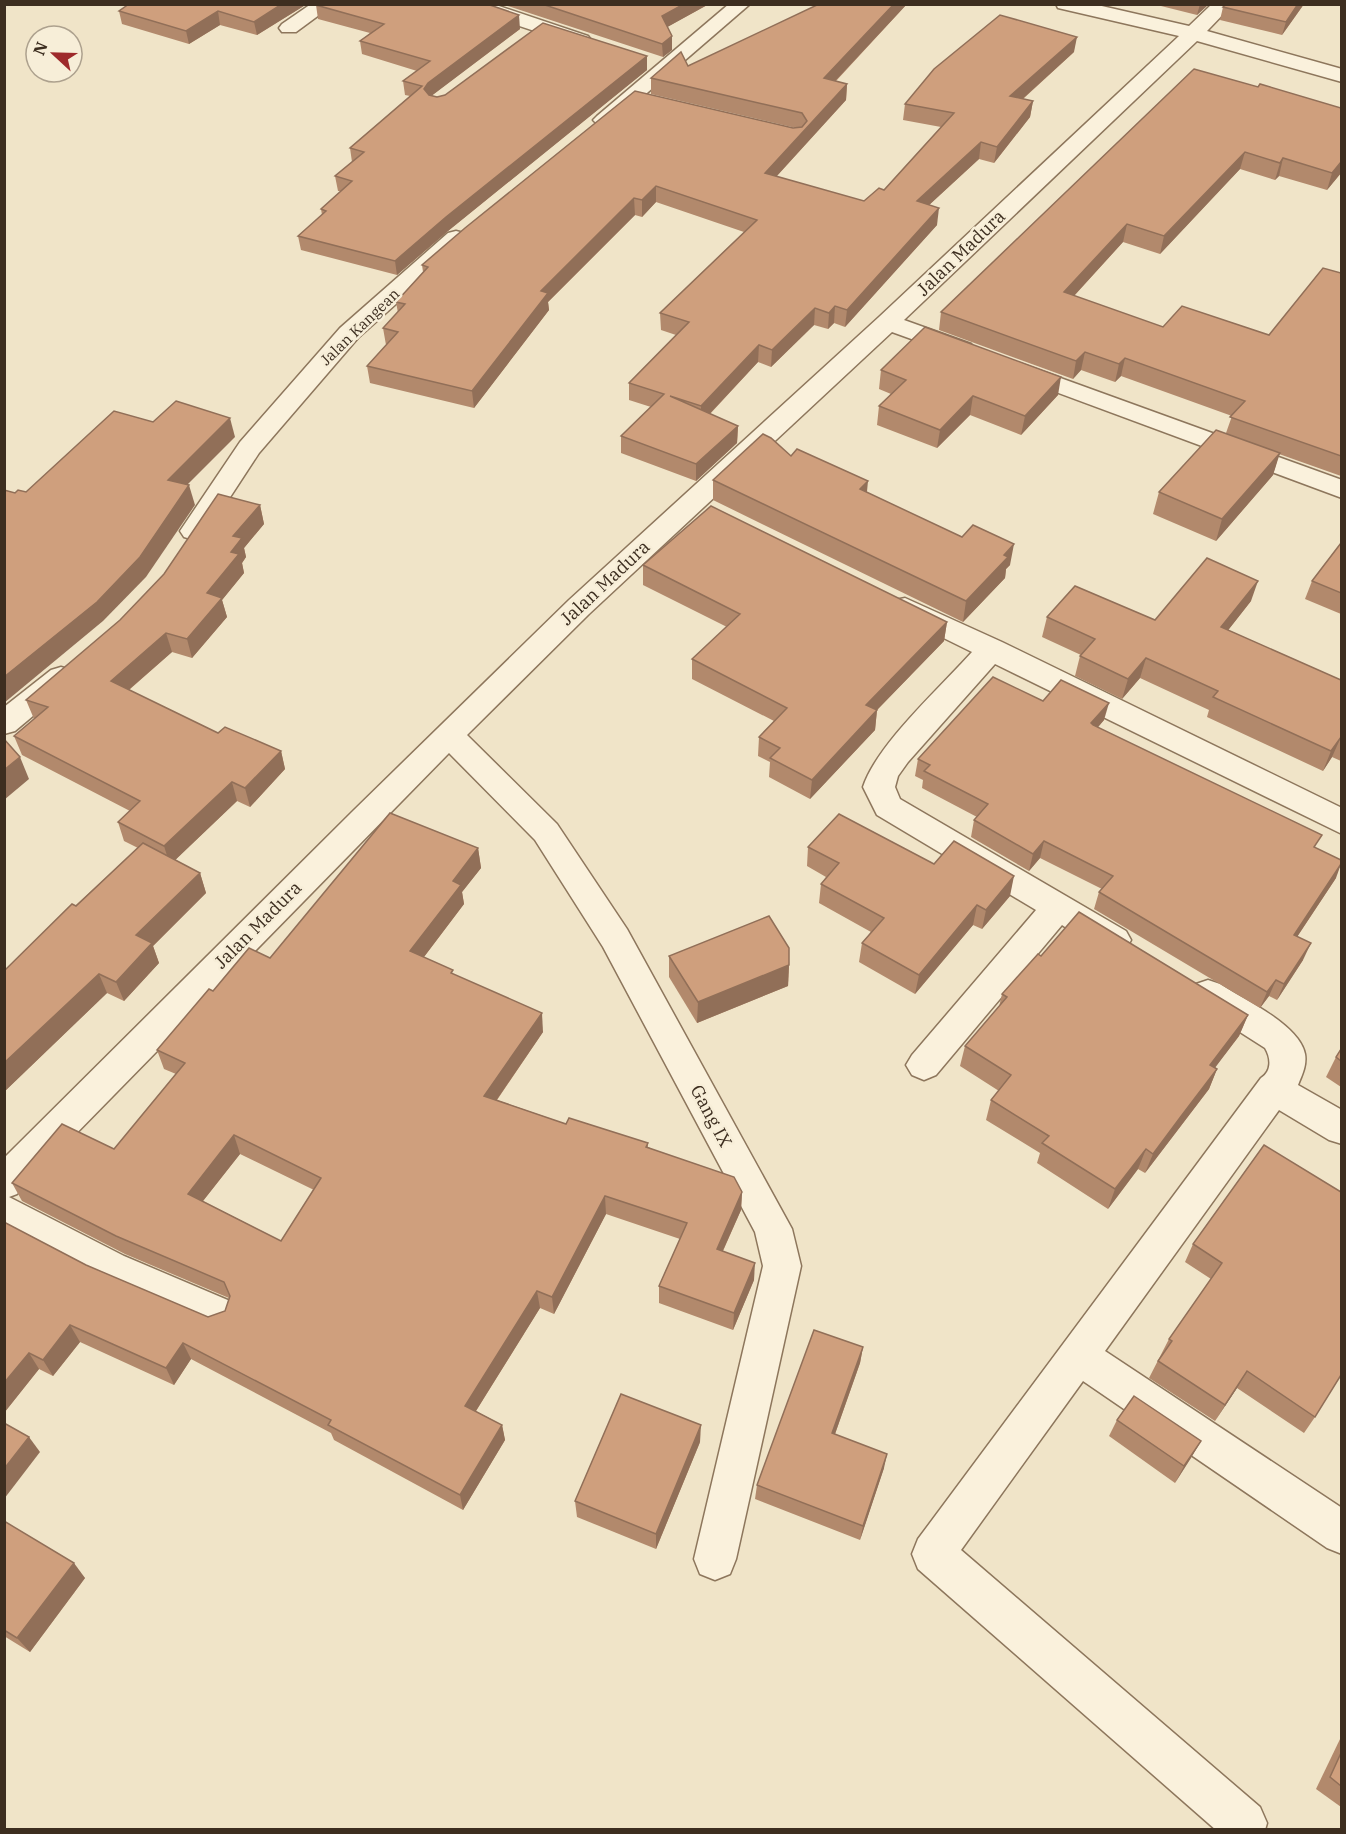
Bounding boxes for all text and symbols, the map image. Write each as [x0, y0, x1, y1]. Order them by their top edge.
north arrow [24, 24, 84, 84]
text: N [28, 39, 52, 58]
street label: Jalan Madura [912, 205, 1010, 301]
street label: Jalan Kangean [316, 284, 404, 369]
street label: Jalan Madura [555, 535, 654, 630]
street label: Jalan Madura [209, 876, 306, 973]
street label: Gang IX [686, 1081, 737, 1151]

